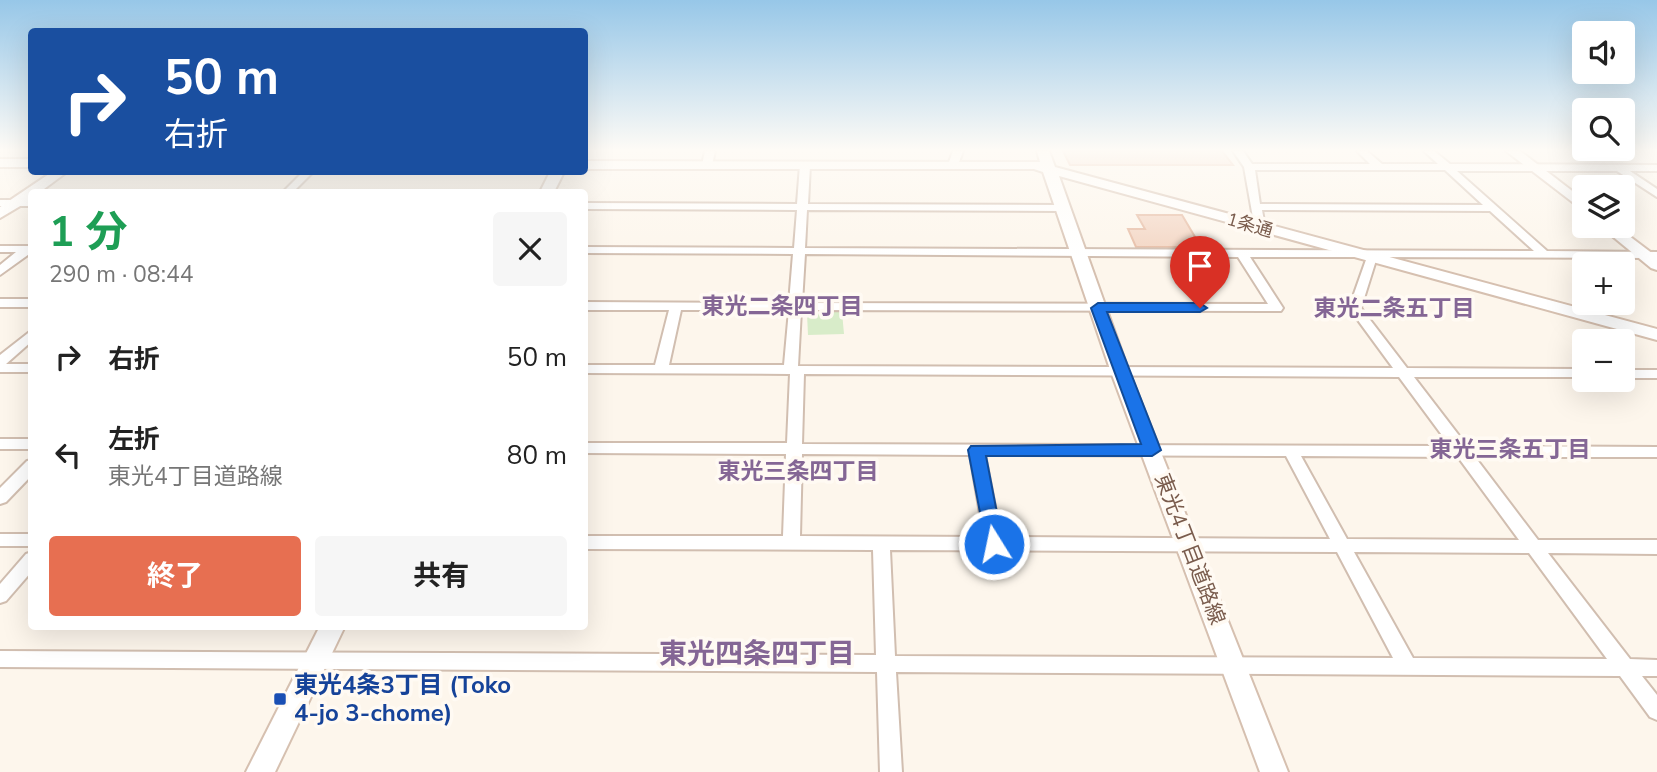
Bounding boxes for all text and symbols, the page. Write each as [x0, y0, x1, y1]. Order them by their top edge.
map controls [1572, 21, 1635, 392]
button: sound [1572, 21, 1635, 84]
text: 50 m [164, 44, 279, 111]
icon: right [49, 56, 140, 147]
button: search [1572, 98, 1635, 161]
text: 右折 [164, 113, 228, 156]
button: layers [1572, 175, 1635, 238]
text: 1 分 [49, 204, 128, 261]
street label: 1条通 [1224, 207, 1276, 243]
button: close [493, 212, 567, 286]
pin [1170, 236, 1230, 308]
icon: arrive [1181, 247, 1219, 285]
button: + [1572, 252, 1635, 315]
text: 290 m · 08:44 [49, 259, 194, 290]
district label: 東光二条四丁目 [702, 291, 863, 322]
district label: 東光二条五丁目 [1314, 293, 1475, 324]
button: − [1572, 329, 1635, 392]
icon: right [49, 338, 87, 376]
text: 50 m [507, 340, 567, 375]
text: 右折 [108, 342, 160, 377]
text: 左折 [108, 422, 160, 457]
district label: 東光三条五丁目 [1430, 434, 1591, 465]
icon: left [49, 436, 87, 474]
text: 80 m [507, 438, 567, 473]
district label: 東光三条四丁目 [718, 456, 879, 487]
text: 東光4丁目道路線 [108, 461, 283, 492]
street label: 東光4丁目道路線 [1148, 469, 1232, 629]
position arrow [957, 507, 1031, 581]
button: 終了 [49, 536, 301, 616]
button: 共有 [315, 536, 567, 616]
district label: 東光四条四丁目 [659, 635, 855, 673]
place label: 東光4条3丁目 (Toko 4-jo 3-chome) [294, 669, 511, 729]
marker: 東光4条3丁目 (Toko 4-jo 3-chome) [272, 691, 288, 707]

